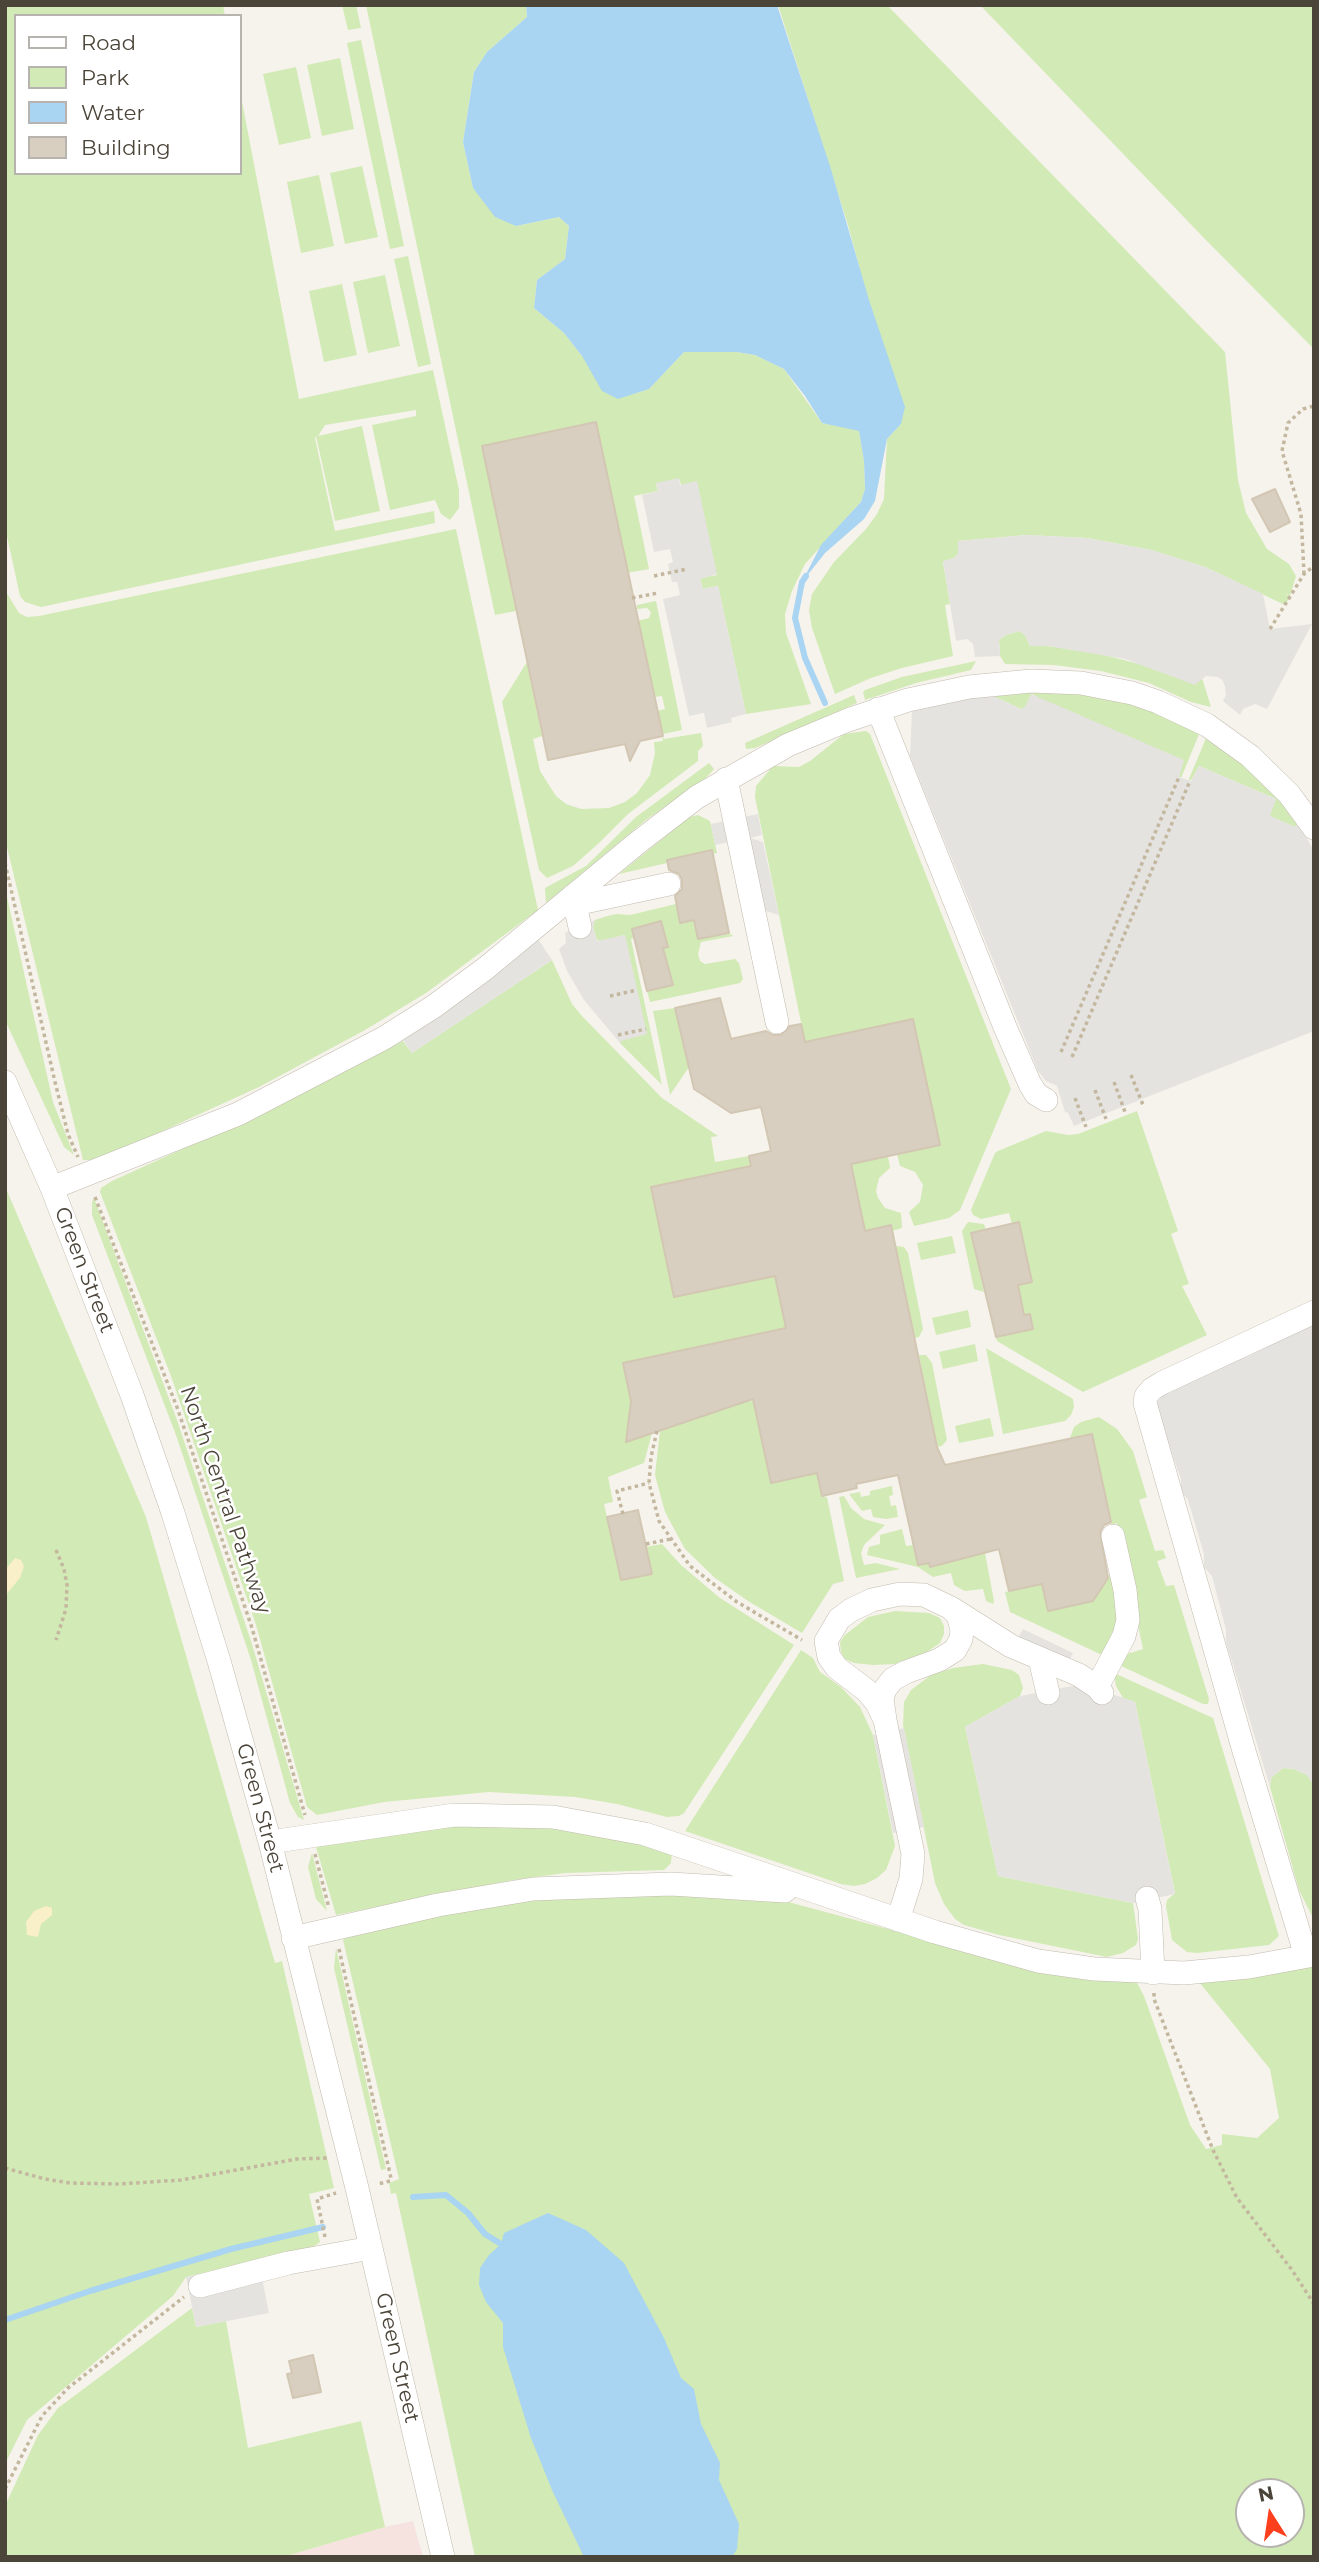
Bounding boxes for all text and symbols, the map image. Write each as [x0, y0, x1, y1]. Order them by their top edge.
legend [14, 14, 242, 175]
text: Road [81, 30, 136, 55]
text: Park [81, 65, 129, 90]
text: Water [81, 100, 145, 125]
text: Building [81, 135, 171, 160]
street label: Green Street [48, 1203, 120, 1337]
street label: North Central Pathway [174, 1383, 276, 1617]
street label: Green Street [231, 1741, 289, 1875]
street label: Green Street [370, 2290, 424, 2426]
north arrow [1235, 2478, 1305, 2548]
text: N [1256, 2481, 1276, 2507]

